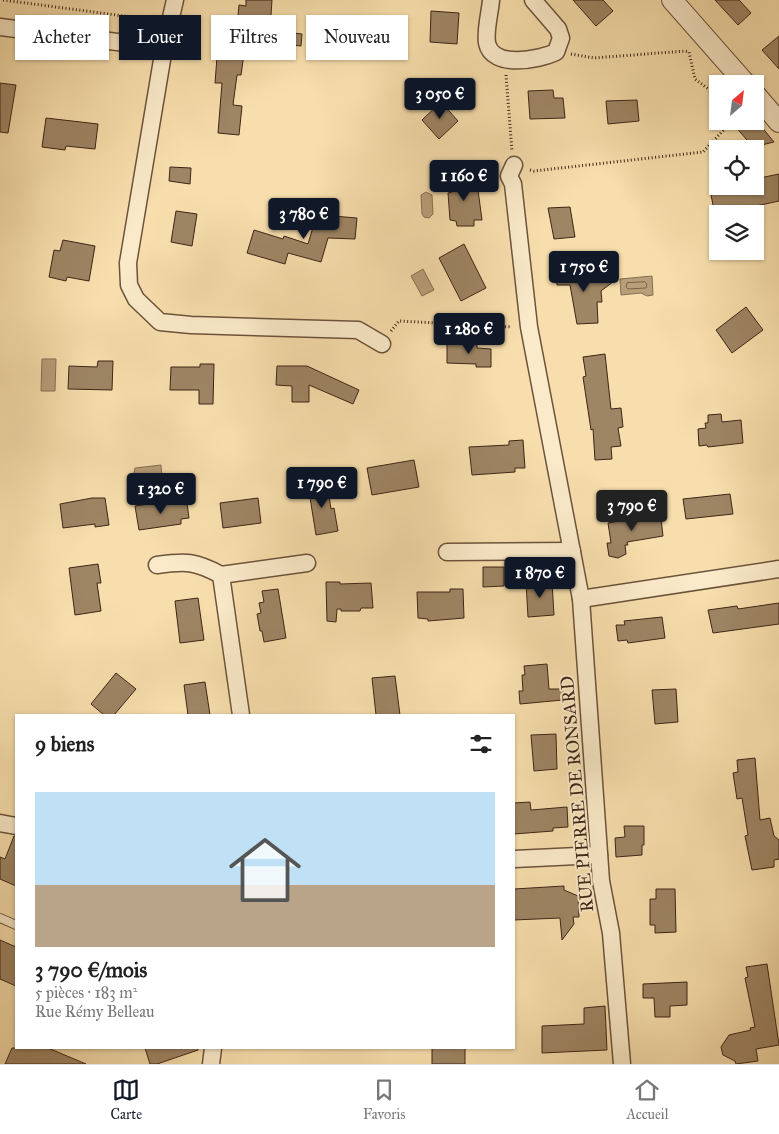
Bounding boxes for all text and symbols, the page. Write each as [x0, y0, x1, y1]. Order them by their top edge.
chip: Acheter [15, 15, 109, 60]
chip: Louer [119, 15, 201, 60]
chip: Filtres [211, 15, 296, 60]
chip: Nouveau [306, 15, 408, 60]
north arrow [709, 75, 764, 130]
map controls [709, 75, 764, 260]
pin: 3 050 € [394, 78, 486, 120]
text: 3 050 € [415, 84, 465, 103]
button: locate [709, 140, 764, 195]
pin: 1 160 € [418, 160, 510, 202]
text: 1 160 € [441, 166, 487, 185]
pin: 3 780 € [258, 198, 350, 240]
text: 3 780 € [279, 204, 329, 223]
button: layers [709, 205, 764, 260]
pin: 1 750 € [538, 250, 630, 293]
text: 1 750 € [560, 257, 608, 276]
pin: 1 280 € [423, 312, 515, 355]
text: 1 280 € [445, 319, 493, 338]
pin: 1 790 € [276, 466, 368, 509]
pin: 1 320 € [115, 472, 207, 515]
text: 1 790 € [297, 473, 347, 492]
text: 1 320 € [138, 479, 184, 498]
pin: 3 790 € [586, 490, 678, 532]
text: 3 790 € [607, 496, 657, 515]
pin: 1 870 € [494, 556, 586, 599]
text: 1 870 € [515, 563, 565, 582]
street label: RUE PIERRE DE RONSARD [556, 675, 598, 913]
icon: filters [467, 730, 495, 758]
text: 9 biens [35, 731, 94, 757]
icon: home [220, 825, 310, 915]
text: 3 790 €/mois [35, 957, 147, 983]
text: 5 pièces · 183 m² [35, 983, 137, 1002]
text: Rue Rémy Belleau [35, 1002, 154, 1021]
tab: Carte [110, 1076, 142, 1123]
tab: Favoris [363, 1076, 405, 1123]
tab: Accueil [626, 1076, 669, 1123]

